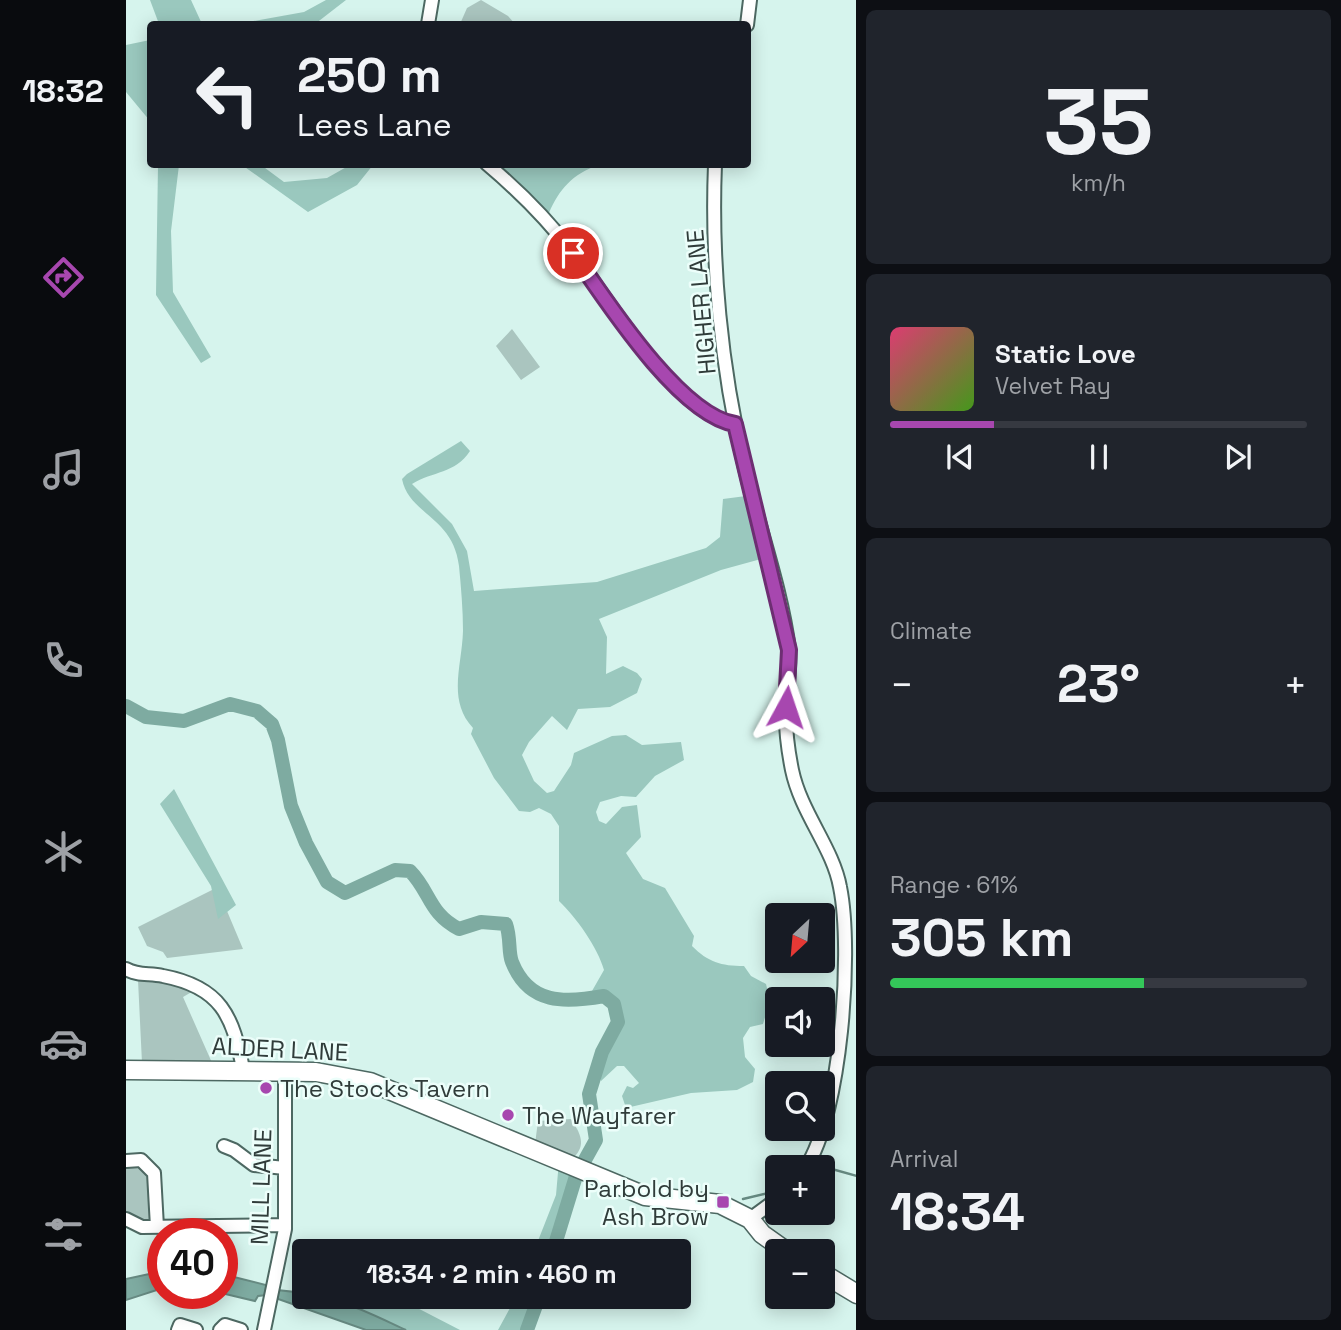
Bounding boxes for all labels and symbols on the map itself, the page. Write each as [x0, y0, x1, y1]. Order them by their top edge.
pin [543, 223, 603, 283]
street label: HIGHER LANE [679, 228, 723, 376]
position arrow [749, 670, 823, 744]
north arrow [765, 903, 835, 973]
street label: ALDER LANE [211, 1030, 349, 1068]
place label: The Stocks Tavern [280, 1073, 490, 1104]
marker: The Stocks Tavern [258, 1080, 274, 1096]
place label: The Wayfarer [522, 1100, 676, 1131]
marker: The Wayfarer [500, 1107, 516, 1123]
street label: MILL LANE [243, 1128, 279, 1246]
place label: Parbold by Ash Brow [584, 1173, 709, 1232]
marker: Parbold by Ash Brow [715, 1194, 731, 1210]
speed limit sign: 40 [147, 1218, 238, 1309]

